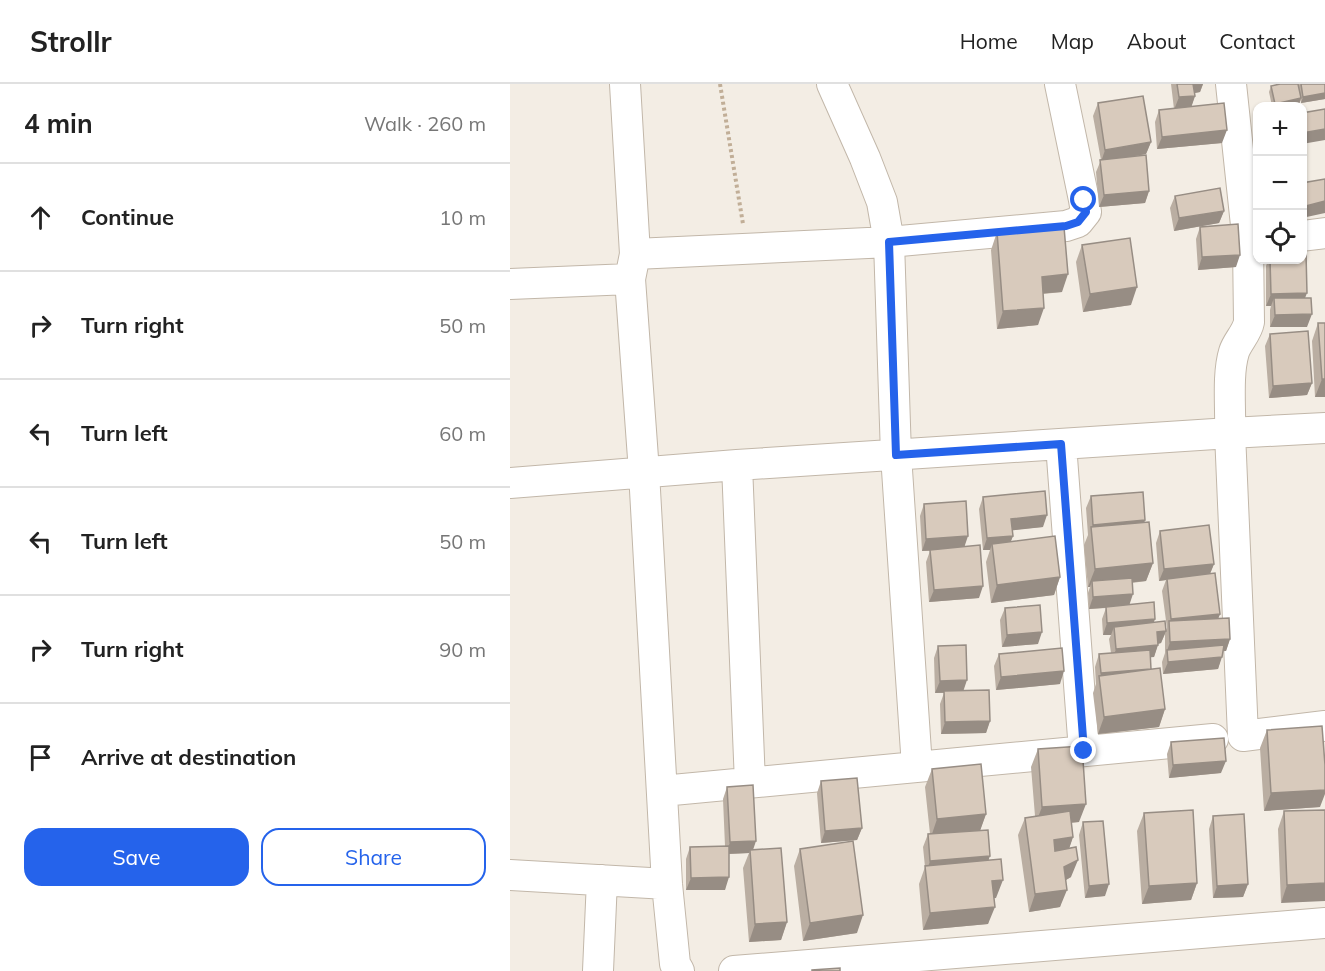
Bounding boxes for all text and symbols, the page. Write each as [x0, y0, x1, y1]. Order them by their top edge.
text: Strollr [30, 24, 112, 59]
text: Home [960, 28, 1018, 54]
text: Map [1051, 28, 1094, 54]
text: About [1127, 28, 1186, 54]
text: Contact [1219, 28, 1295, 54]
map controls [1253, 102, 1307, 264]
button: + [1253, 102, 1307, 156]
text: 4 min [24, 107, 93, 140]
text: Walk · 260 m [364, 111, 486, 136]
button: − [1253, 156, 1307, 210]
route start [1070, 186, 1096, 212]
icon: ahead [24, 201, 57, 234]
text: Continue [81, 203, 174, 231]
text: 10 m [439, 205, 486, 230]
button: locate [1253, 210, 1307, 264]
icon: right [24, 309, 57, 342]
text: Turn right [81, 311, 184, 339]
text: 50 m [439, 313, 486, 338]
icon: left [24, 417, 57, 450]
text: Turn left [81, 419, 168, 447]
text: 60 m [439, 421, 486, 446]
icon: left [24, 525, 57, 558]
text: Turn left [81, 527, 168, 555]
text: 50 m [439, 529, 486, 554]
icon: right [24, 633, 57, 666]
text: Turn right [81, 635, 184, 663]
text: 90 m [439, 637, 486, 662]
route end [1070, 737, 1096, 763]
icon: arrive [24, 741, 57, 774]
text: Arrive at destination [81, 743, 296, 771]
button: Save [24, 828, 249, 886]
button: Share [261, 828, 486, 886]

